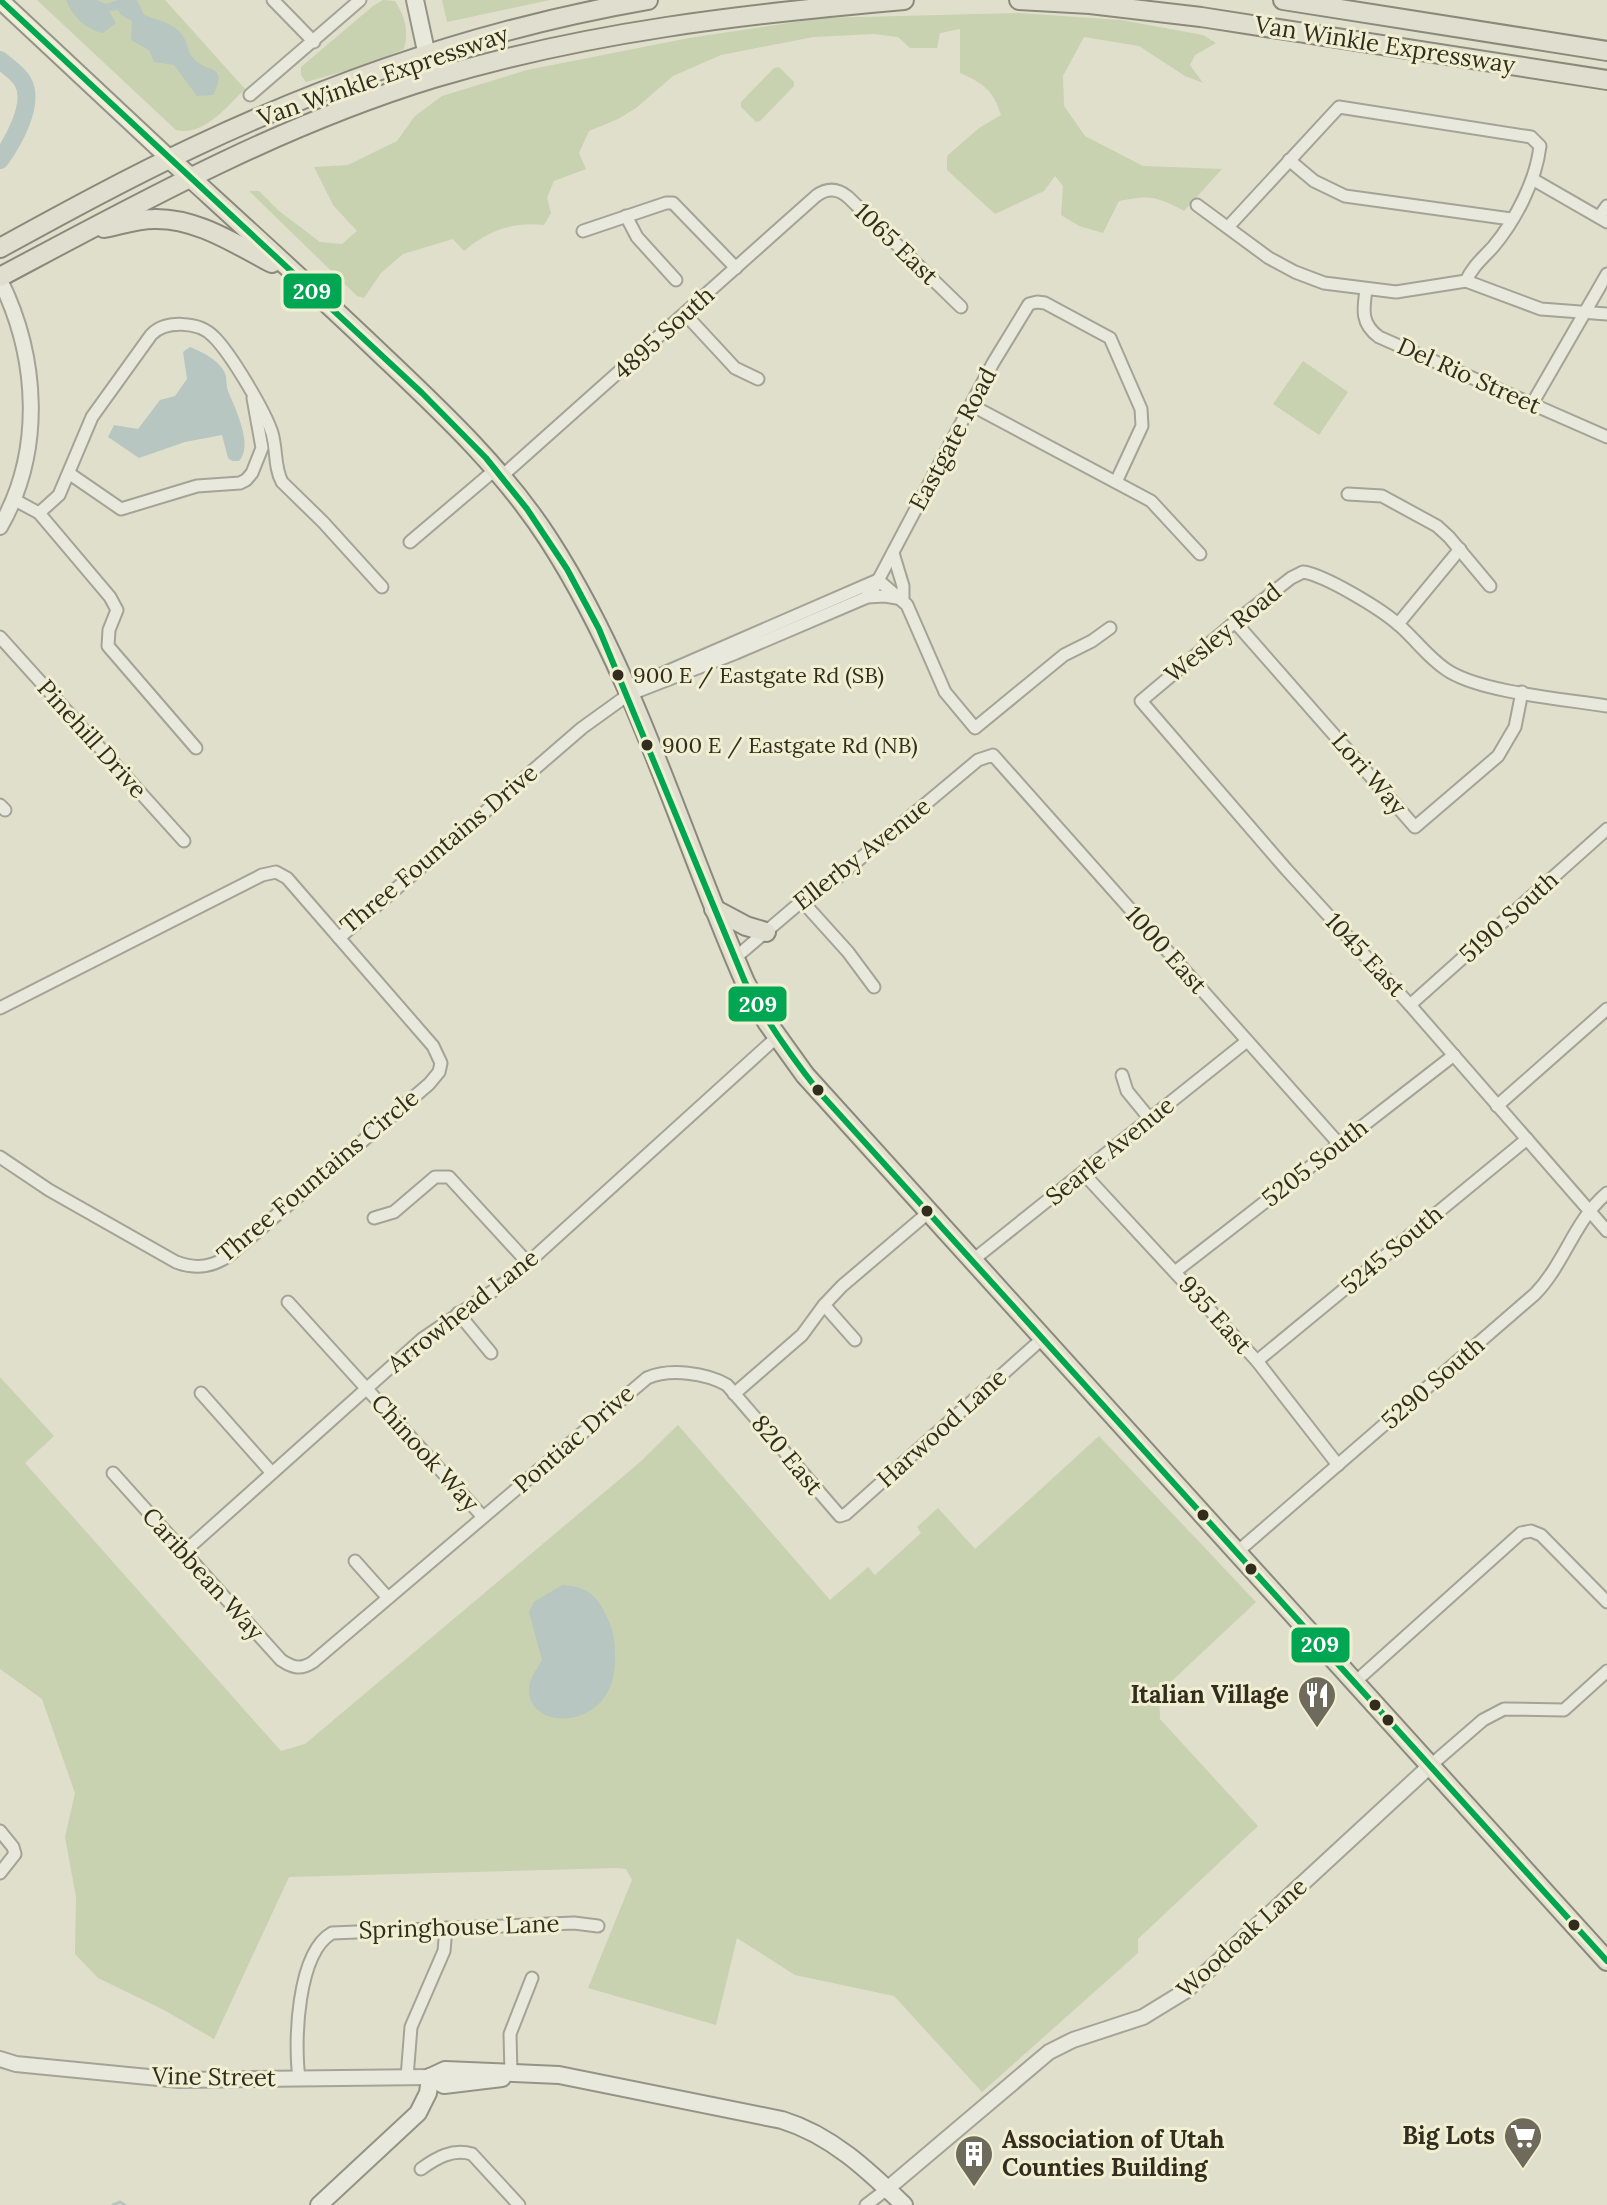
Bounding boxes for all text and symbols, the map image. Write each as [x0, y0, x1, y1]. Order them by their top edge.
street label: Van Winkle Expressway [1252, 8, 1518, 80]
street label: Van Winkle Expressway [252, 18, 513, 133]
street label: 1065 East [848, 196, 945, 292]
line badge: 209 [282, 272, 343, 310]
text: 209 [293, 277, 331, 305]
street label: 4895 South [607, 279, 721, 386]
street label: Del Rio Street [1393, 330, 1546, 421]
street label: Eastgate Road [902, 362, 1003, 516]
street label: Wesley Road [1158, 576, 1287, 689]
place label: 900 E / Eastgate Rd (SB) [633, 661, 884, 689]
marker: 900 E / Eastgate Rd (SB) [610, 667, 626, 683]
street label: Pinehill Drive [31, 673, 154, 805]
street label: Lori Way [1325, 726, 1414, 821]
place label: 900 E / Eastgate Rd (NB) [662, 731, 918, 759]
marker: 900 E / Eastgate Rd (NB) [639, 737, 655, 753]
street label: Three Fountains Drive [334, 757, 544, 940]
street label: Ellerby Avenue [787, 790, 936, 917]
street label: 5190 South [1453, 864, 1565, 969]
street label: 1000 East [1119, 899, 1214, 1000]
street label: 1045 East [1319, 906, 1413, 1004]
line badge: 209 [727, 985, 788, 1023]
text: 209 [739, 990, 777, 1018]
street label: Three Fountains Circle [210, 1082, 425, 1269]
unlabelled marker [810, 1082, 826, 1098]
street label: Searle Avenue [1039, 1089, 1180, 1212]
street label: 5205 South [1256, 1112, 1374, 1214]
street label: 5245 South [1334, 1198, 1449, 1301]
unlabelled marker [919, 1203, 935, 1219]
street label: Arrowhead Lane [380, 1242, 545, 1380]
street label: 935 East [1172, 1269, 1259, 1361]
street label: 5290 South [1375, 1329, 1491, 1436]
street label: Harwood Lane [871, 1361, 1013, 1494]
street label: Pontiac Drive [507, 1378, 641, 1500]
street label: Chinook Way [364, 1387, 486, 1518]
street label: 820 East [745, 1408, 830, 1502]
street label: Caribbean Way [136, 1501, 271, 1647]
unlabelled marker [1195, 1507, 1211, 1523]
unlabelled marker [1243, 1561, 1259, 1577]
line badge: 209 [1290, 1626, 1351, 1664]
text: 209 [1301, 1630, 1339, 1658]
restaurant icon: Italian Village [1296, 1674, 1338, 1729]
place label: Italian Village [1130, 1679, 1289, 1710]
unlabelled marker [1367, 1697, 1383, 1713]
unlabelled marker [1380, 1712, 1396, 1728]
street label: Woodoak Lane [1170, 1871, 1313, 2004]
street label: Springhouse Lane [358, 1908, 560, 1945]
unlabelled marker [1566, 1917, 1582, 1933]
street label: Vine Street [151, 2060, 277, 2093]
supermarket icon: Big Lots [1502, 2115, 1544, 2170]
place label: Big Lots [1402, 2120, 1495, 2151]
place label: Association of Utah Counties Building [1002, 2124, 1224, 2183]
building icon: Association of Utah Counties Building [953, 2133, 995, 2188]

